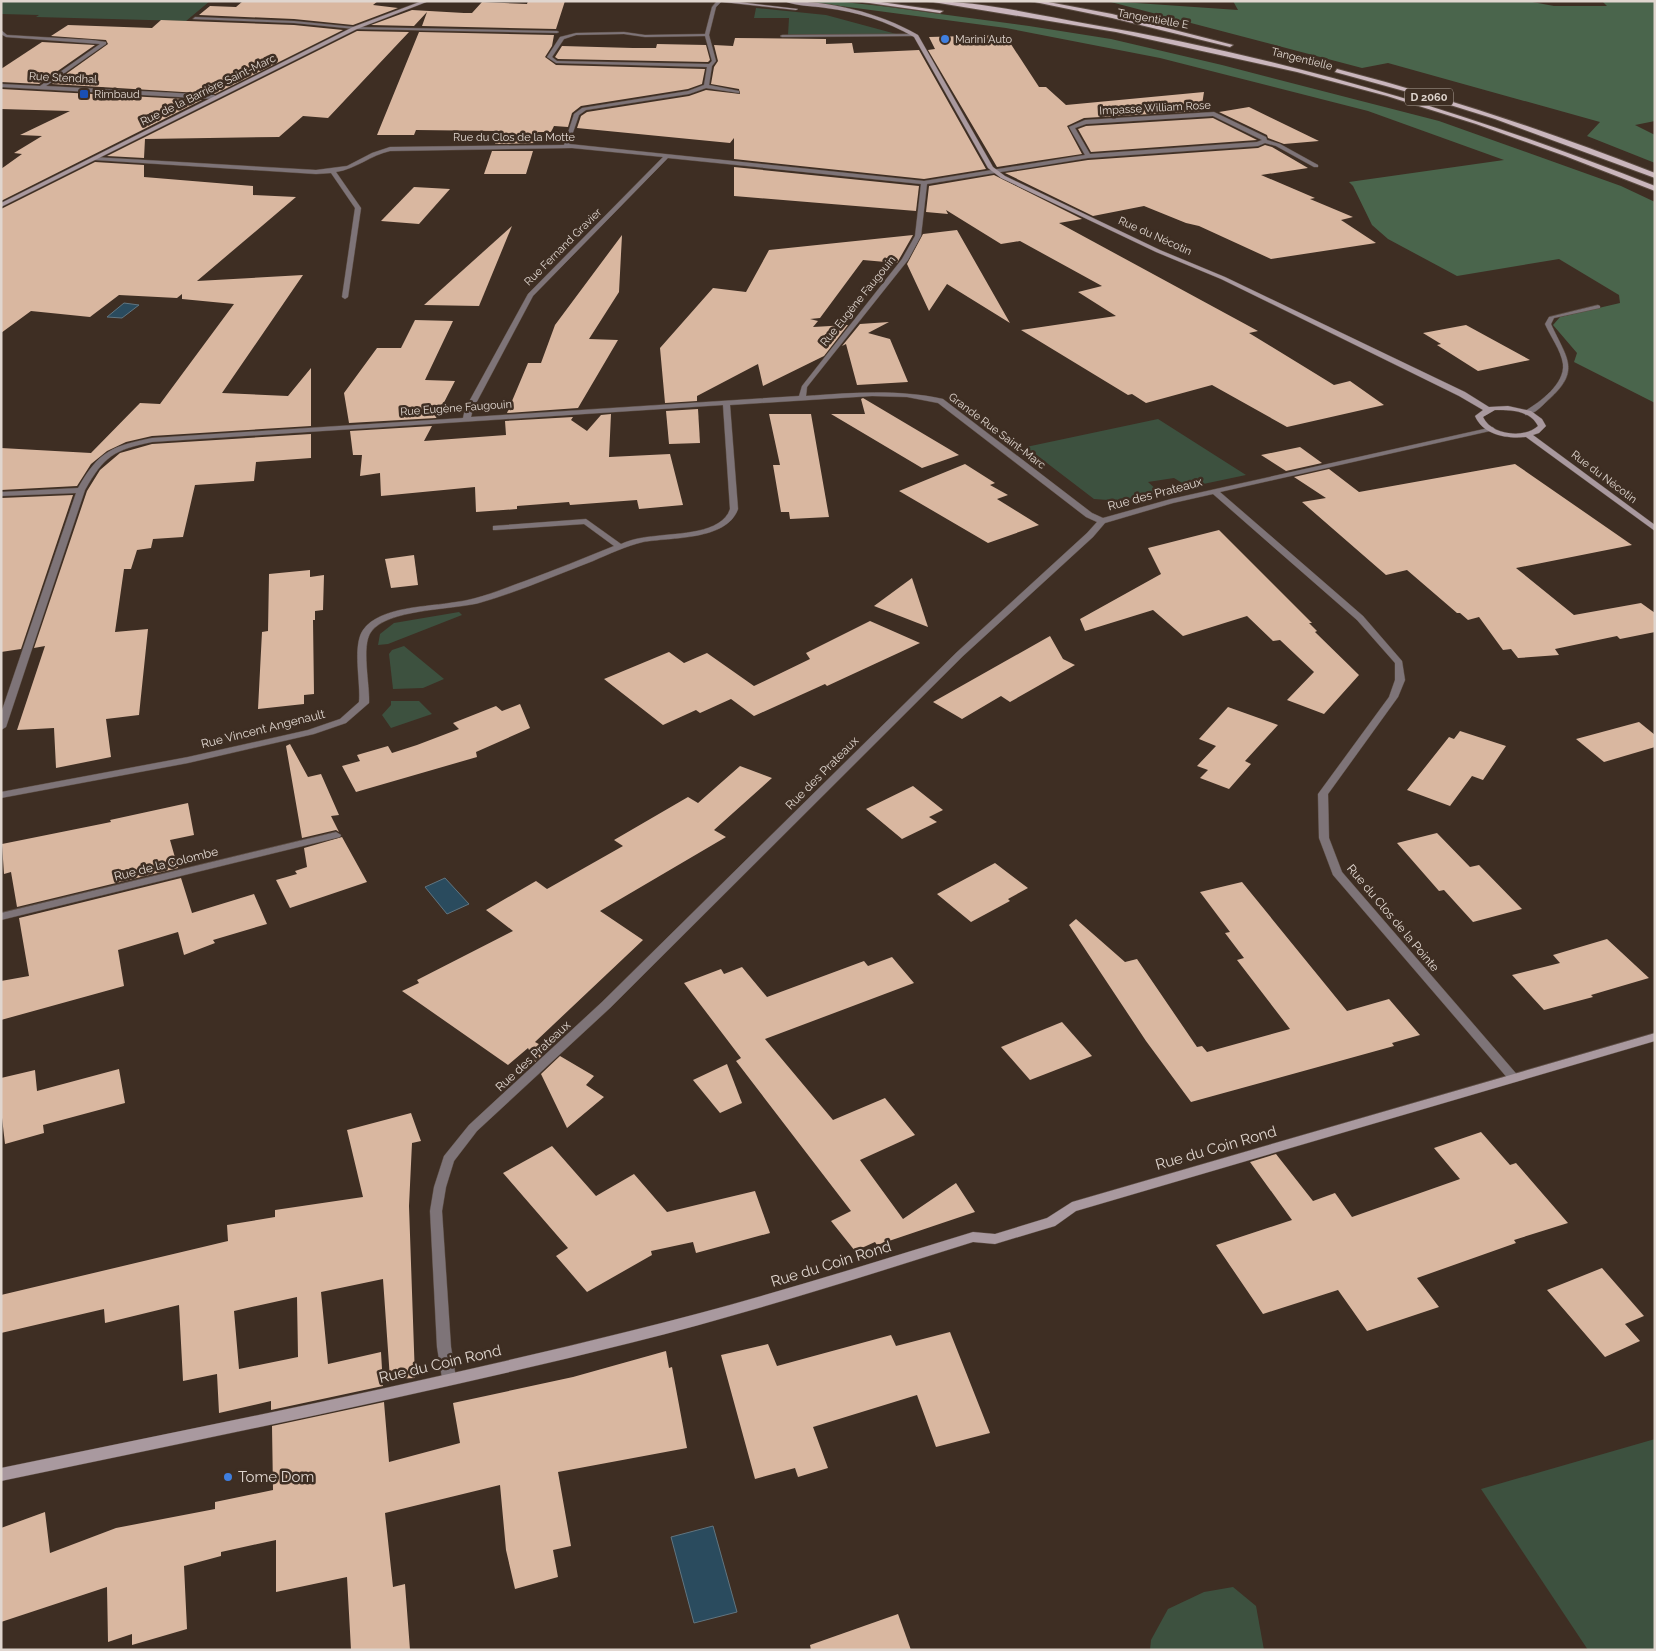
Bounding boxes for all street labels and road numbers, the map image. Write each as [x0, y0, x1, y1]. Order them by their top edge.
street label: Tangentielle E [1116, 6, 1190, 32]
street label: Tangentielle [1270, 45, 1334, 73]
street label: Rue de la Barrière Saint-Marc [138, 52, 278, 128]
street label: Rue Stendhal [29, 70, 97, 86]
road number: D 2060 [1405, 88, 1453, 105]
street label: Impasse William Rose [1099, 99, 1212, 117]
street label: Rue du Clos de la Motte [453, 131, 575, 144]
street label: Rue Fernand Gravier [522, 206, 604, 288]
street label: Rue du Nécotin [1116, 214, 1194, 258]
street label: Rue Eugène Faugouin [818, 253, 898, 349]
street label: Grande Rue Saint-Marc [946, 390, 1048, 472]
street label: Rue Eugène Faugouin [400, 398, 512, 418]
street label: Rue du Nécotin [1569, 448, 1639, 506]
street label: Rue des Prateaux [1106, 475, 1204, 513]
street label: Rue Vincent Angenault [200, 707, 326, 751]
street label: Rue des Prateaux [783, 734, 861, 812]
street label: Rue de la Colombe [113, 844, 219, 884]
street label: Rue du Clos de la Pointe [1344, 862, 1442, 974]
street label: Rue des Prateaux [493, 1018, 573, 1094]
street label: Rue du Coin Rond [1153, 1122, 1279, 1174]
street label: Rue du Coin Rond [769, 1237, 893, 1291]
street label: Rue du Coin Rond [377, 1341, 503, 1387]

